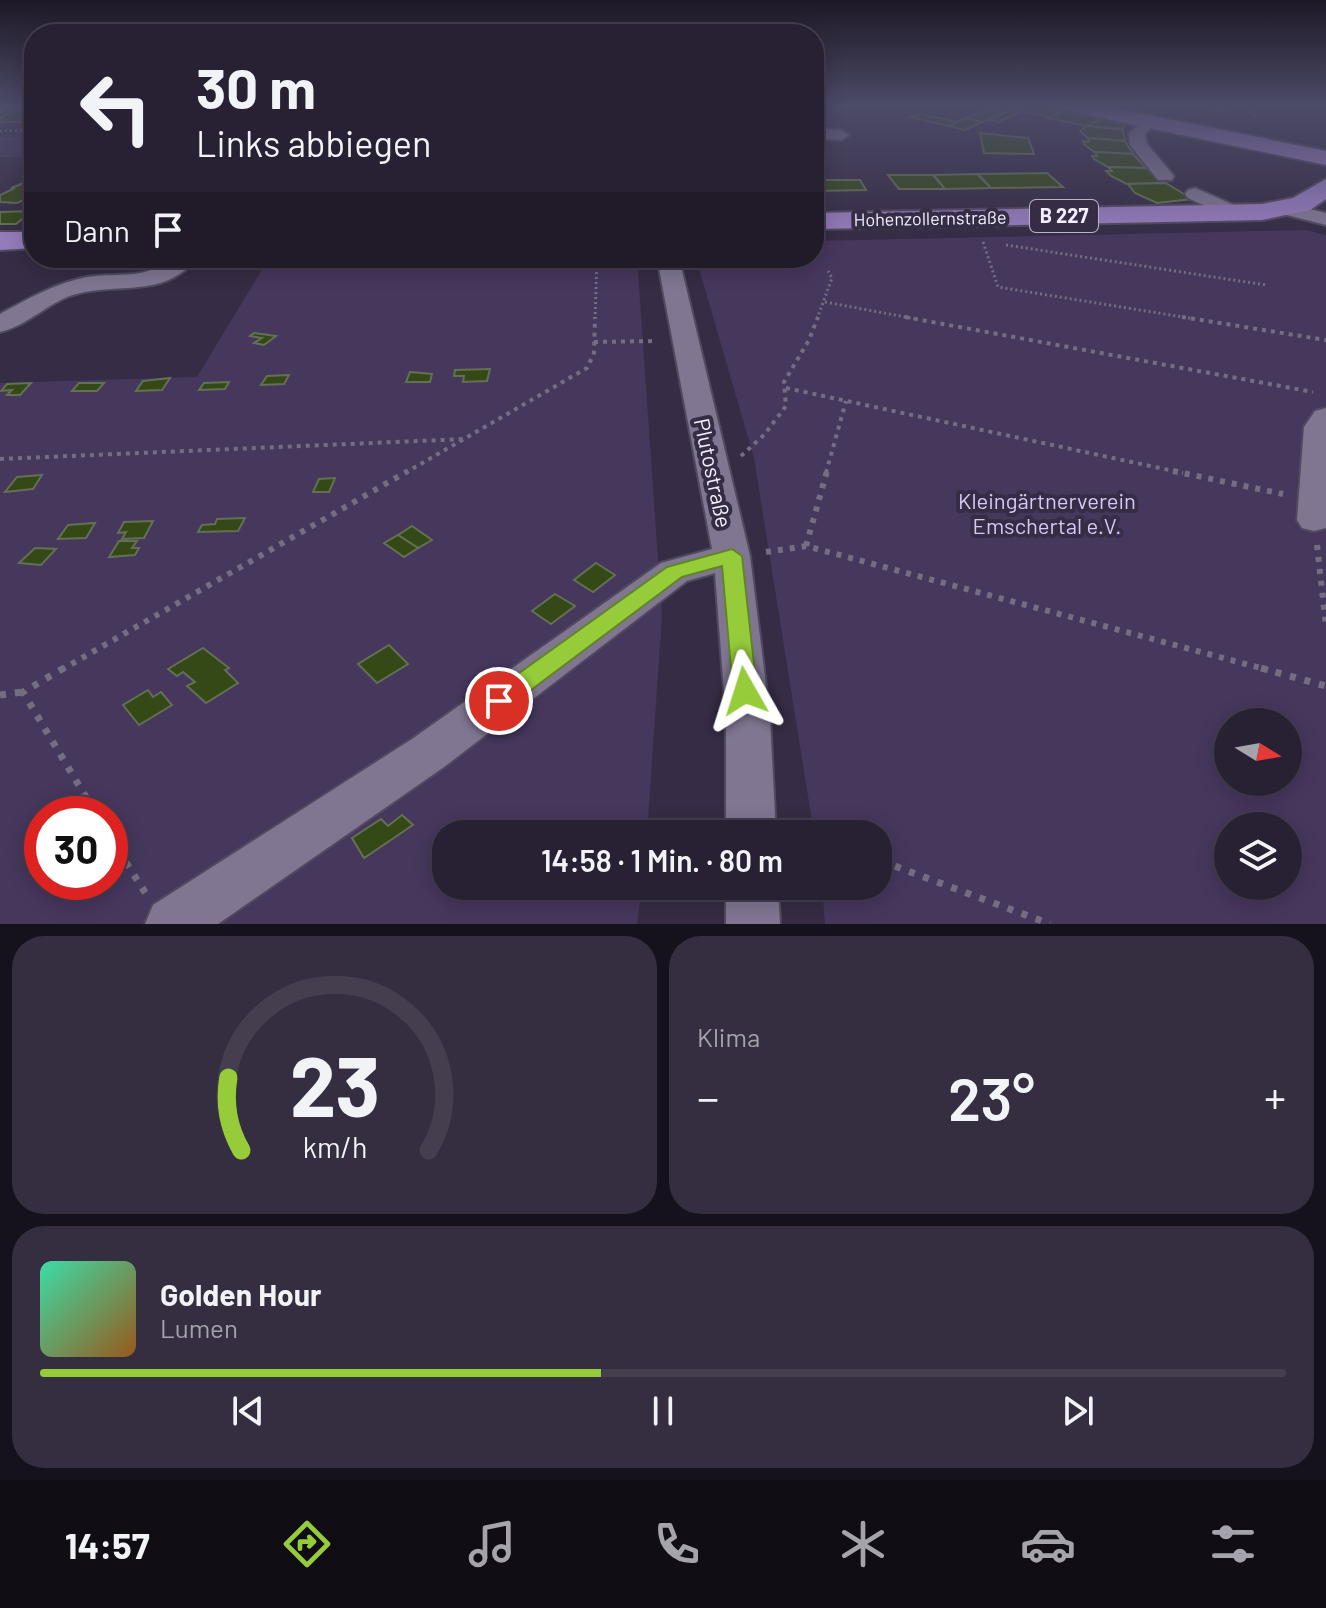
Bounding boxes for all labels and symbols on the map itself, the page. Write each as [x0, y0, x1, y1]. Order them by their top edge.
road number: B 227 [1030, 200, 1098, 232]
street label: Hohenzollernstraße [853, 206, 1007, 230]
street label: Plutostraße [690, 416, 738, 530]
park label: Kleingärtnerverein Emschertal e.V. [958, 487, 1136, 538]
position arrow [703, 649, 787, 733]
pin [465, 667, 533, 735]
north arrow [1214, 708, 1302, 796]
speed limit sign: 30 [24, 796, 128, 900]

